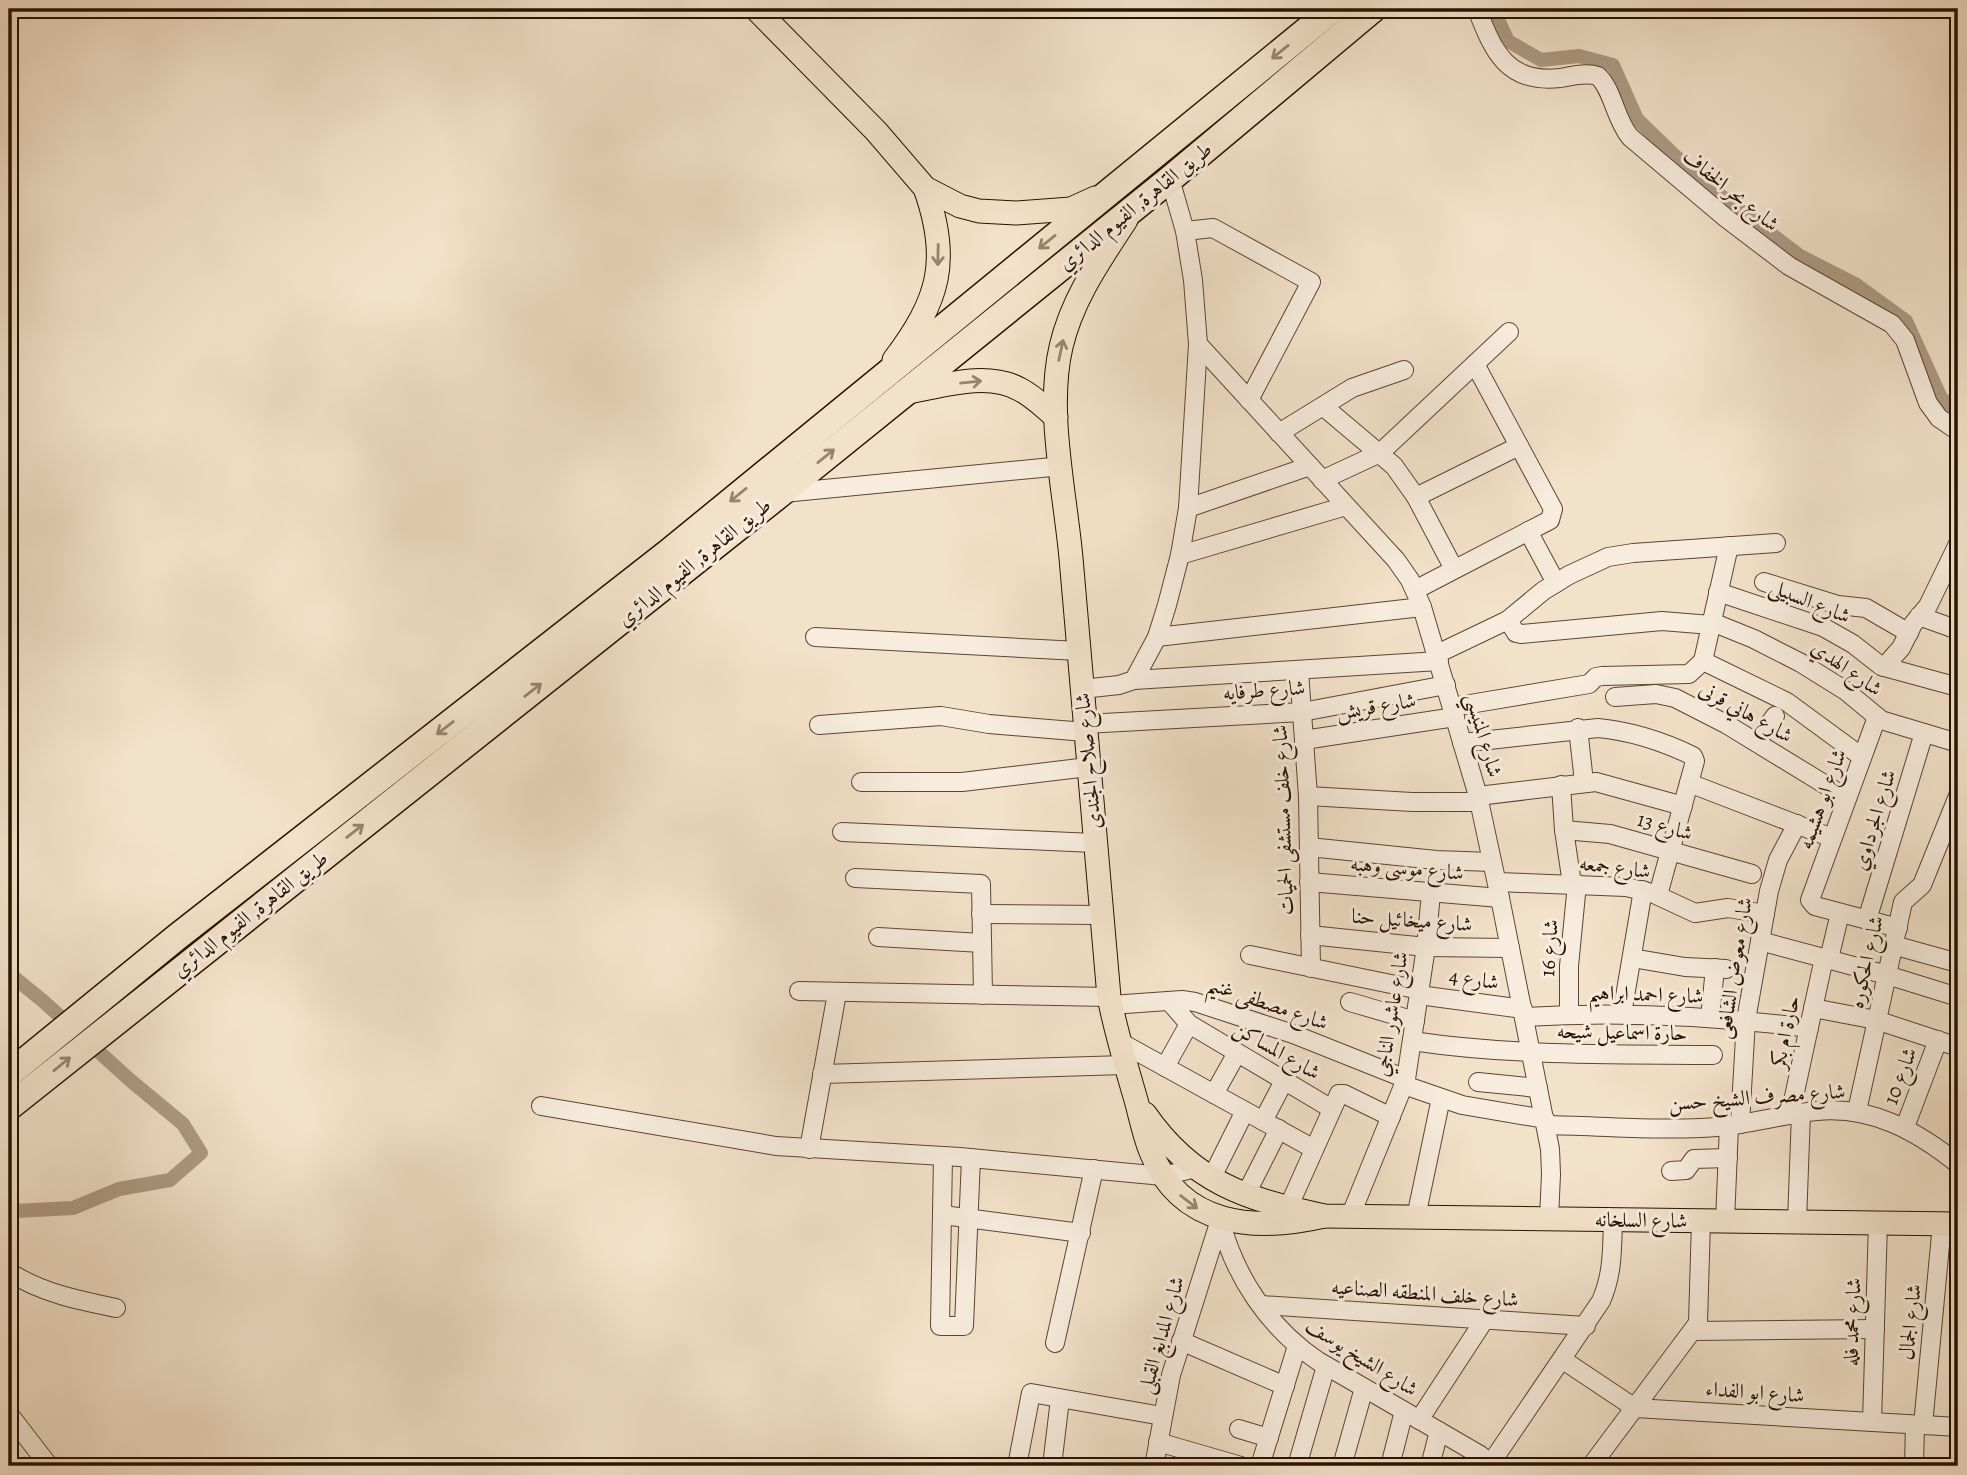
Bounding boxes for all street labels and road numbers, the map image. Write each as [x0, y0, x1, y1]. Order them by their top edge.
street label: طريق القاهرة, الفيوم الدائري [1052, 135, 1220, 280]
street label: شارع بحر الخفاف [1674, 142, 1785, 241]
street label: طريق القاهرة, الفيوم الدائري [611, 491, 779, 636]
street label: شارع السبيلى [1764, 572, 1855, 634]
street label: شارع الهدي [1804, 633, 1888, 706]
street label: شارع طرفايه [1222, 673, 1306, 711]
street label: شارع هاني قرنى [1692, 675, 1798, 753]
street label: شارع قريش [1334, 686, 1419, 730]
street label: شارع المنيسي [1453, 690, 1509, 782]
street label: شارع صلاح الجندى [1068, 691, 1113, 830]
street label: شارع خلف مستشفى الحميات [1266, 724, 1304, 916]
street label: شارع ابو هشيمه [1791, 745, 1857, 854]
street label: شارع الجرداوي [1845, 766, 1906, 875]
street label: شارع 13 [1633, 805, 1696, 851]
street label: طريق القاهرة, الفيوم الدائري [166, 844, 336, 987]
street label: شارع موسى وهبه [1349, 849, 1465, 891]
street label: شارع جمعه [1577, 849, 1652, 889]
street label: شارع معوض الشافعى [1709, 895, 1763, 1041]
street label: شارع ميخائيل حنا [1350, 902, 1473, 942]
street label: شارع الحكوره [1842, 913, 1894, 1012]
street label: شارع 16 [1533, 918, 1569, 978]
street label: شارع عاشور الناجي [1367, 949, 1419, 1079]
street label: شارع 4 [1447, 962, 1501, 1000]
street label: شارع مصطفى غنيم [1202, 969, 1332, 1043]
street label: شارع احمد ابراهيم [1588, 978, 1704, 1017]
street label: حارة ام بكر [1763, 993, 1810, 1074]
street label: شارع المساكن [1226, 1014, 1326, 1090]
street label: حارة اسماعيل شيحه [1556, 1017, 1688, 1048]
street label: شارع 10 [1876, 1043, 1927, 1110]
street label: شارع مصرف الشيخ حسن [1668, 1077, 1847, 1122]
street label: شارع السلخانه [1594, 1205, 1688, 1239]
street label: شارع خلف المنطقه الصناعيه [1330, 1272, 1520, 1318]
street label: شارع المدابغ القبلى [1131, 1273, 1196, 1398]
street label: شارع محمد فله [1836, 1277, 1872, 1367]
street label: شارع الجمال [1892, 1283, 1932, 1362]
street label: شارع الشيخ يوسف [1298, 1311, 1424, 1407]
street label: شارع ابو الفداء [1704, 1375, 1805, 1413]

